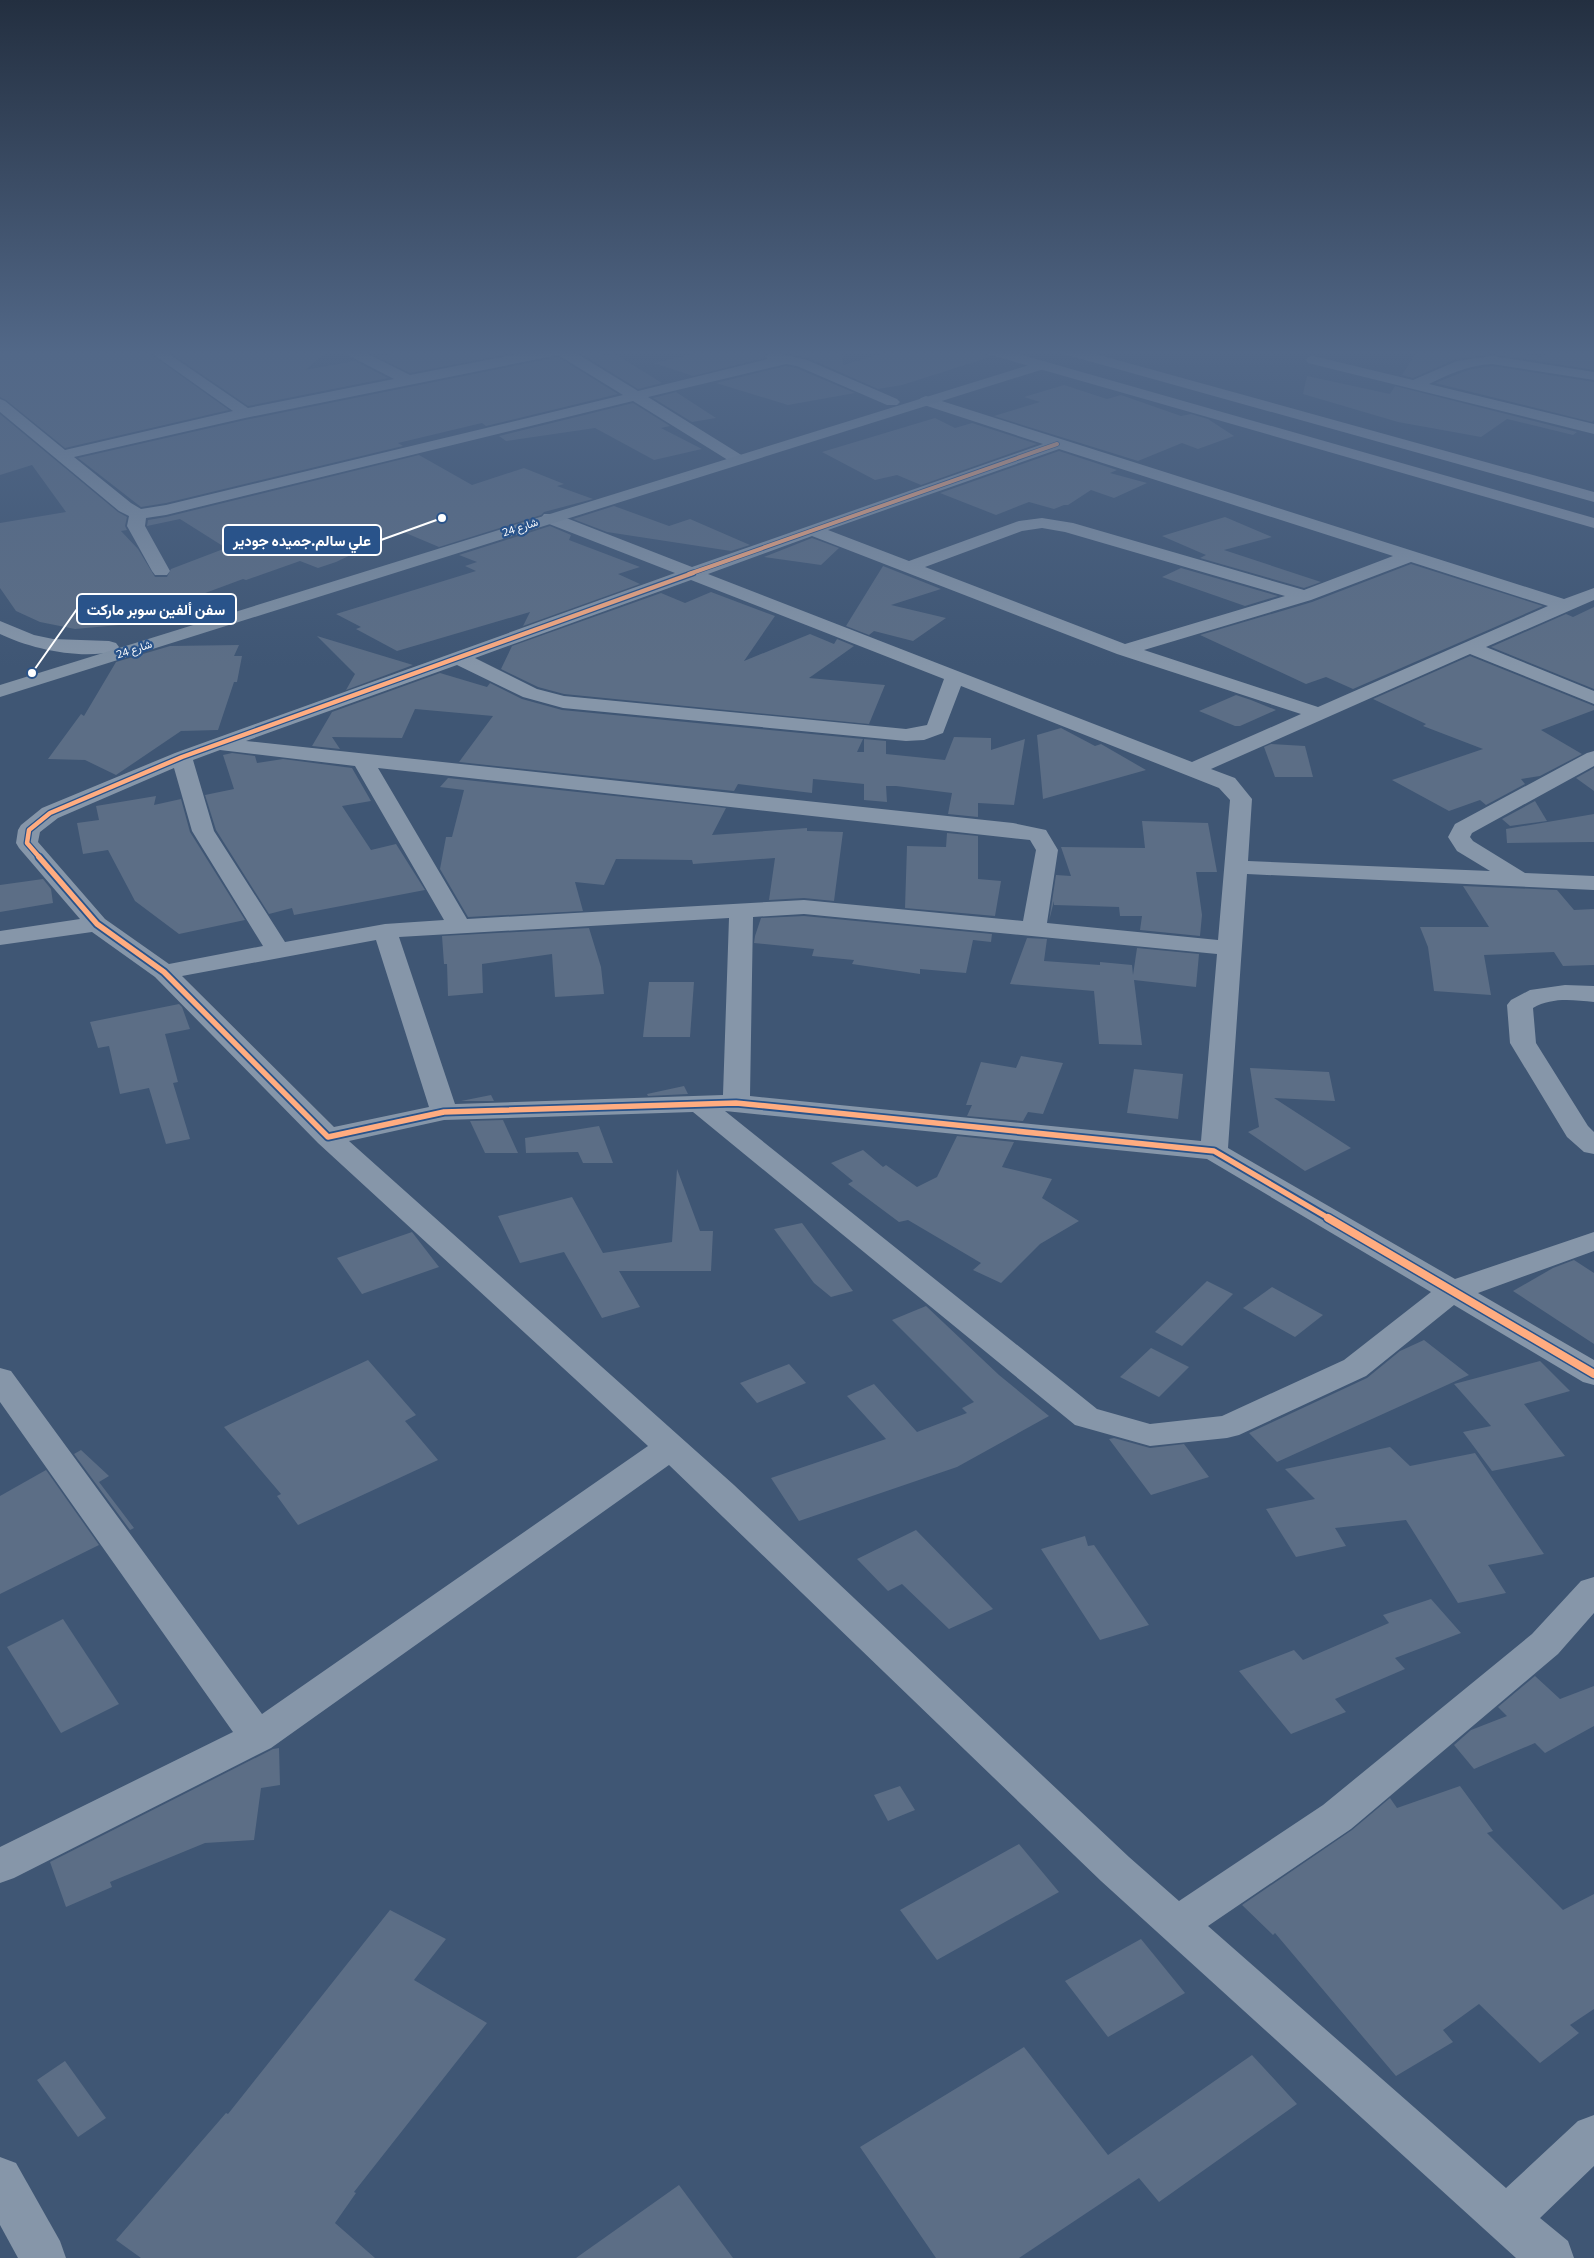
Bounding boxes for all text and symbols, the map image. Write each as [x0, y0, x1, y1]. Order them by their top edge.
street label: شارع 24 [500, 515, 540, 540]
callout: علي سالم.جميده جودير [223, 525, 381, 555]
text: علي سالم.جميده جودير [232, 531, 371, 554]
callout: سفن ألفين سوبر ماركت [77, 594, 236, 624]
text: سفن ألفين سوبر ماركت [87, 600, 225, 619]
street label: شارع 24 [114, 637, 154, 662]

